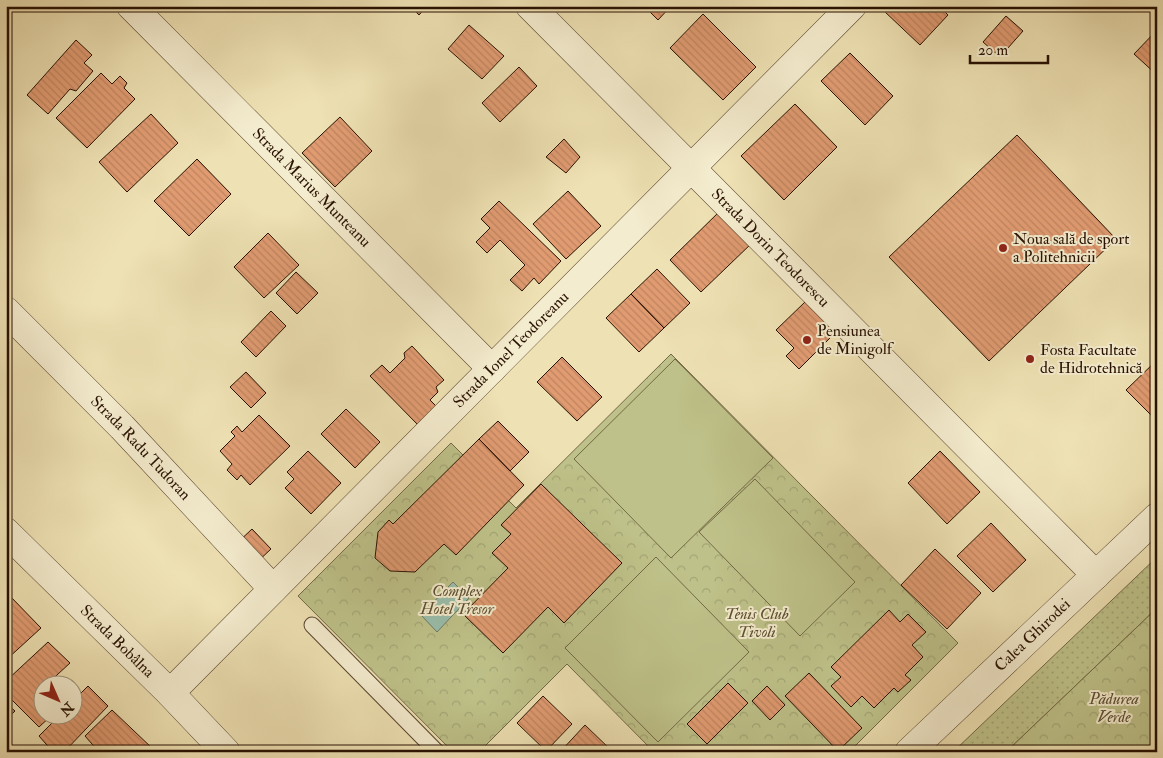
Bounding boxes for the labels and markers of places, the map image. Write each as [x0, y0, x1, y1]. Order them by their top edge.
place label: Noua sală de sport a Politehnicii [1013, 229, 1129, 267]
marker: Noua sală de sport a Politehnicii [997, 242, 1009, 254]
place label: Pensiunea de Minigolf [817, 321, 895, 359]
marker: Pensiunea de Minigolf [801, 334, 813, 346]
place label: Fosta Facultate de Hidrotehnică [1040, 340, 1143, 378]
marker: Fosta Facultate de Hidrotehnică [1024, 353, 1036, 365]

